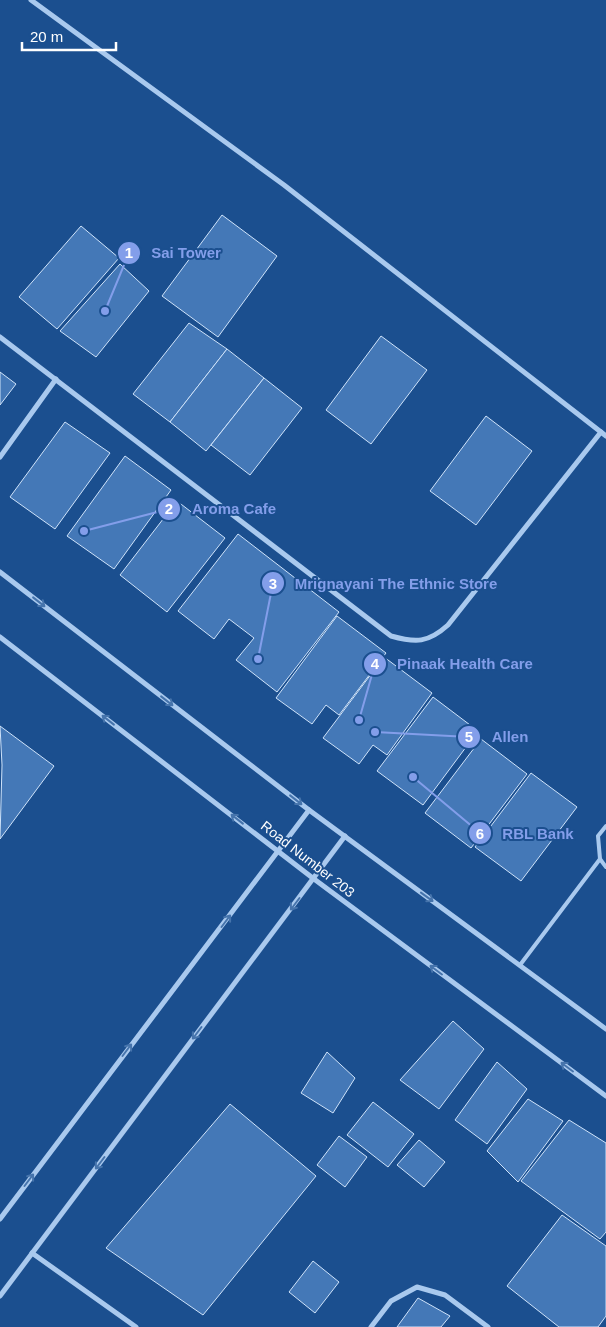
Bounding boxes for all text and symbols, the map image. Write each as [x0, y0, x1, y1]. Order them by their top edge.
scale bar [22, 20, 116, 52]
text: 20 m [30, 28, 63, 45]
callout: Sai Tower [116, 238, 231, 268]
text: 1 [125, 244, 133, 261]
text: Sai Tower [151, 244, 221, 261]
callout: Aroma Cafe [157, 494, 286, 524]
text: 2 [165, 500, 173, 517]
text: Aroma Cafe [192, 500, 276, 517]
callout: Mrignayani The Ethnic Store [260, 568, 508, 598]
text: 3 [269, 575, 277, 592]
text: Mrignayani The Ethnic Store [295, 575, 497, 592]
one-way arrow [32, 597, 46, 607]
callout: Pinaak Health Care [362, 649, 543, 679]
text: 4 [371, 655, 380, 672]
text: Pinaak Health Care [397, 655, 533, 672]
one-way arrow [160, 696, 174, 706]
one-way arrow [101, 715, 115, 725]
callout: Allen [456, 722, 538, 752]
text: 5 [465, 728, 473, 745]
text: Allen [492, 728, 528, 745]
one-way arrow [289, 795, 303, 805]
one-way arrow [230, 814, 244, 824]
street label: Road Number 203 [258, 817, 358, 901]
callout: RBL Bank [468, 818, 584, 848]
text: 6 [476, 825, 484, 842]
text: RBL Bank [502, 825, 574, 842]
one-way arrow [420, 892, 434, 902]
one-way arrow [290, 897, 300, 911]
one-way arrow [220, 915, 231, 928]
one-way arrow [429, 965, 443, 975]
one-way arrow [192, 1026, 203, 1039]
one-way arrow [122, 1044, 133, 1057]
one-way arrow [560, 1062, 574, 1072]
one-way arrow [94, 1156, 105, 1169]
one-way arrow [24, 1174, 35, 1187]

